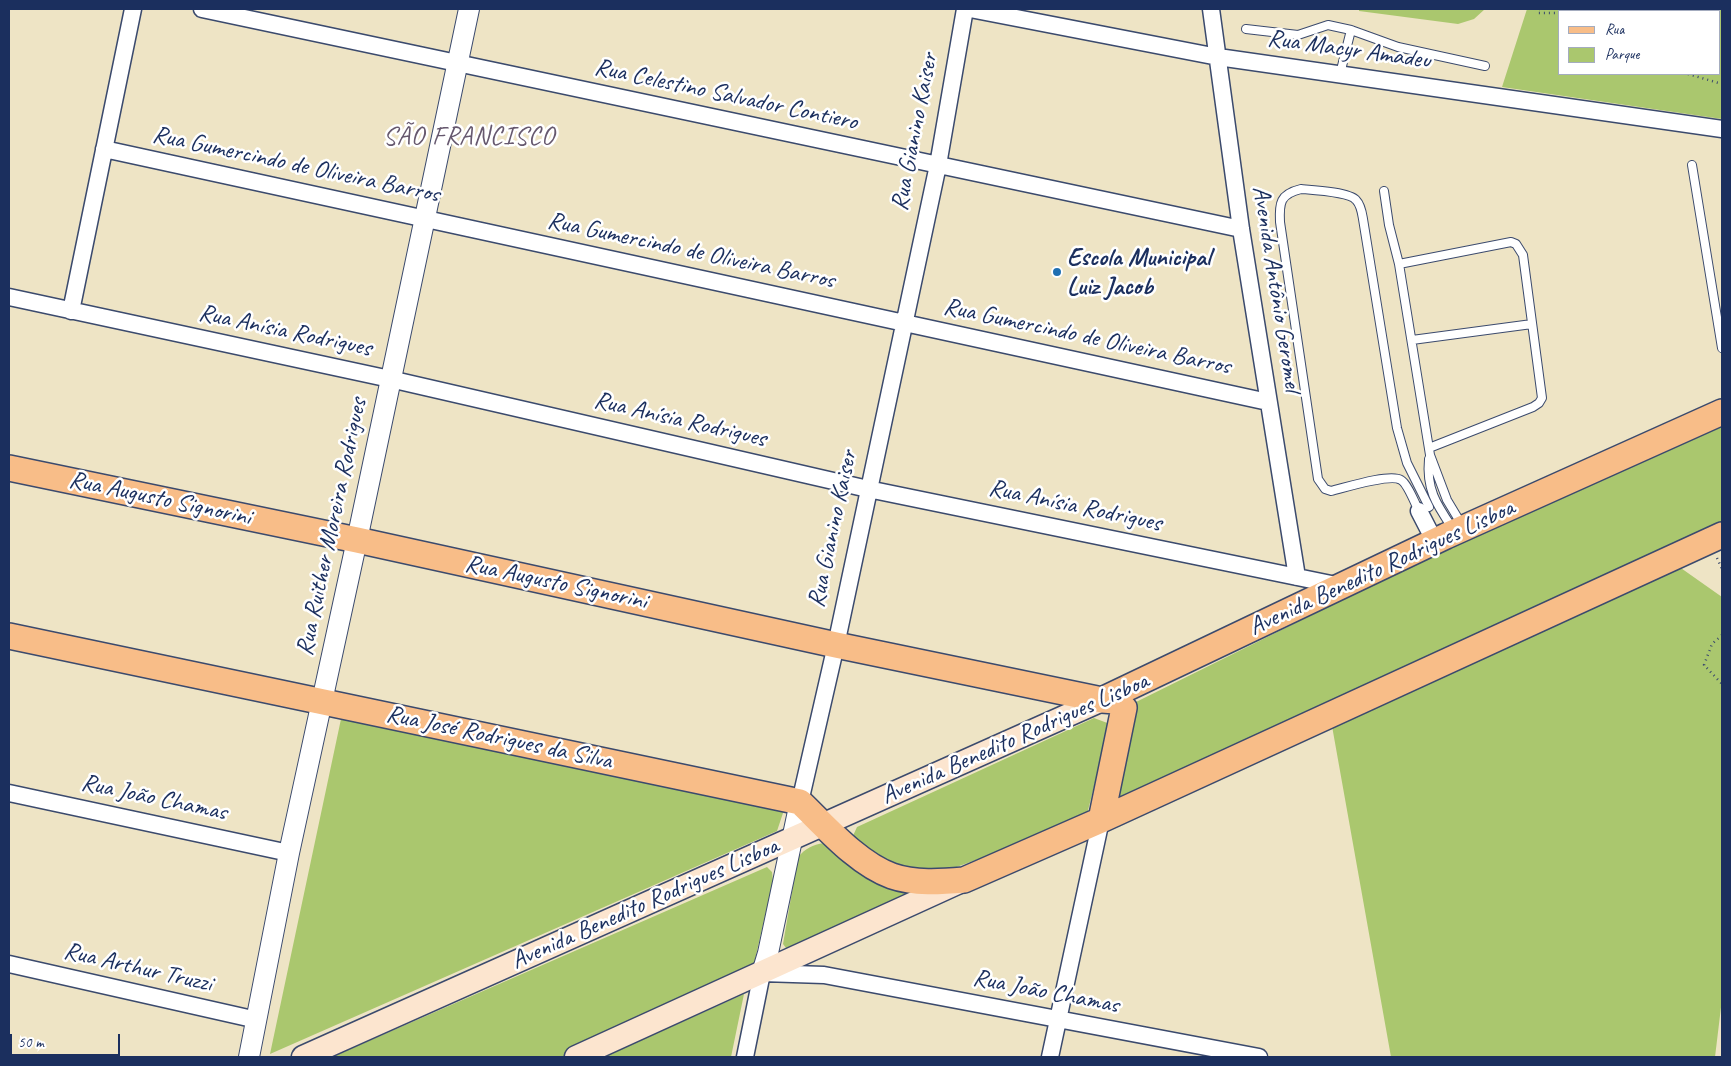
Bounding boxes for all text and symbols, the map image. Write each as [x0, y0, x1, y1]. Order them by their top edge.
legend [1558, 10, 1721, 75]
text: Rua [1605, 20, 1624, 39]
street label: Rua Macyr Amadeu [1266, 24, 1432, 76]
text: Parque [1605, 45, 1639, 64]
street label: Rua Gianino Kaiser [885, 51, 945, 213]
street label: Rua Celestino Salvador Contiero [592, 52, 860, 138]
street label: Rua Gumercindo de Oliveira Barros [150, 120, 442, 210]
district label: SÃO FRANCISCO [382, 121, 556, 153]
street label: Avenida Antônio Geromel [1245, 184, 1307, 394]
street label: Rua Gumercindo de Oliveira Barros [545, 206, 837, 296]
place label: Escola Municipal Luiz Jacob [1067, 243, 1210, 302]
marker: Escola Municipal Luiz Jacob [1051, 266, 1063, 278]
street label: Rua Gumercindo de Oliveira Barros [941, 292, 1233, 382]
street label: Rua Anísia Rodrigues [196, 298, 374, 364]
street label: Rua Anísia Rodrigues [591, 386, 769, 454]
street label: Rua Ruither Moreira Rodrigues [290, 396, 374, 658]
street label: Rua Gianino Kaiser [802, 448, 864, 610]
street label: Rua Augusto Signorini [66, 465, 254, 533]
street label: Rua Anísia Rodrigues [986, 473, 1164, 539]
street label: Avenida Benedito Rodrigues Lisboa [1245, 493, 1519, 643]
street label: Rua Augusto Signorini [462, 549, 650, 617]
street label: Avenida Benedito Rodrigues Lisboa [877, 666, 1153, 812]
street label: Rua José Rodrigues da Silva [383, 699, 615, 777]
street label: Rua João Chamas [78, 768, 230, 828]
street label: Avenida Benedito Rodrigues Lisboa [507, 831, 783, 977]
street label: Rua Arthur Truzzi [61, 936, 215, 1000]
street label: Rua João Chamas [970, 963, 1122, 1021]
scale bar [12, 1024, 122, 1056]
text: 50 m [18, 1033, 44, 1052]

